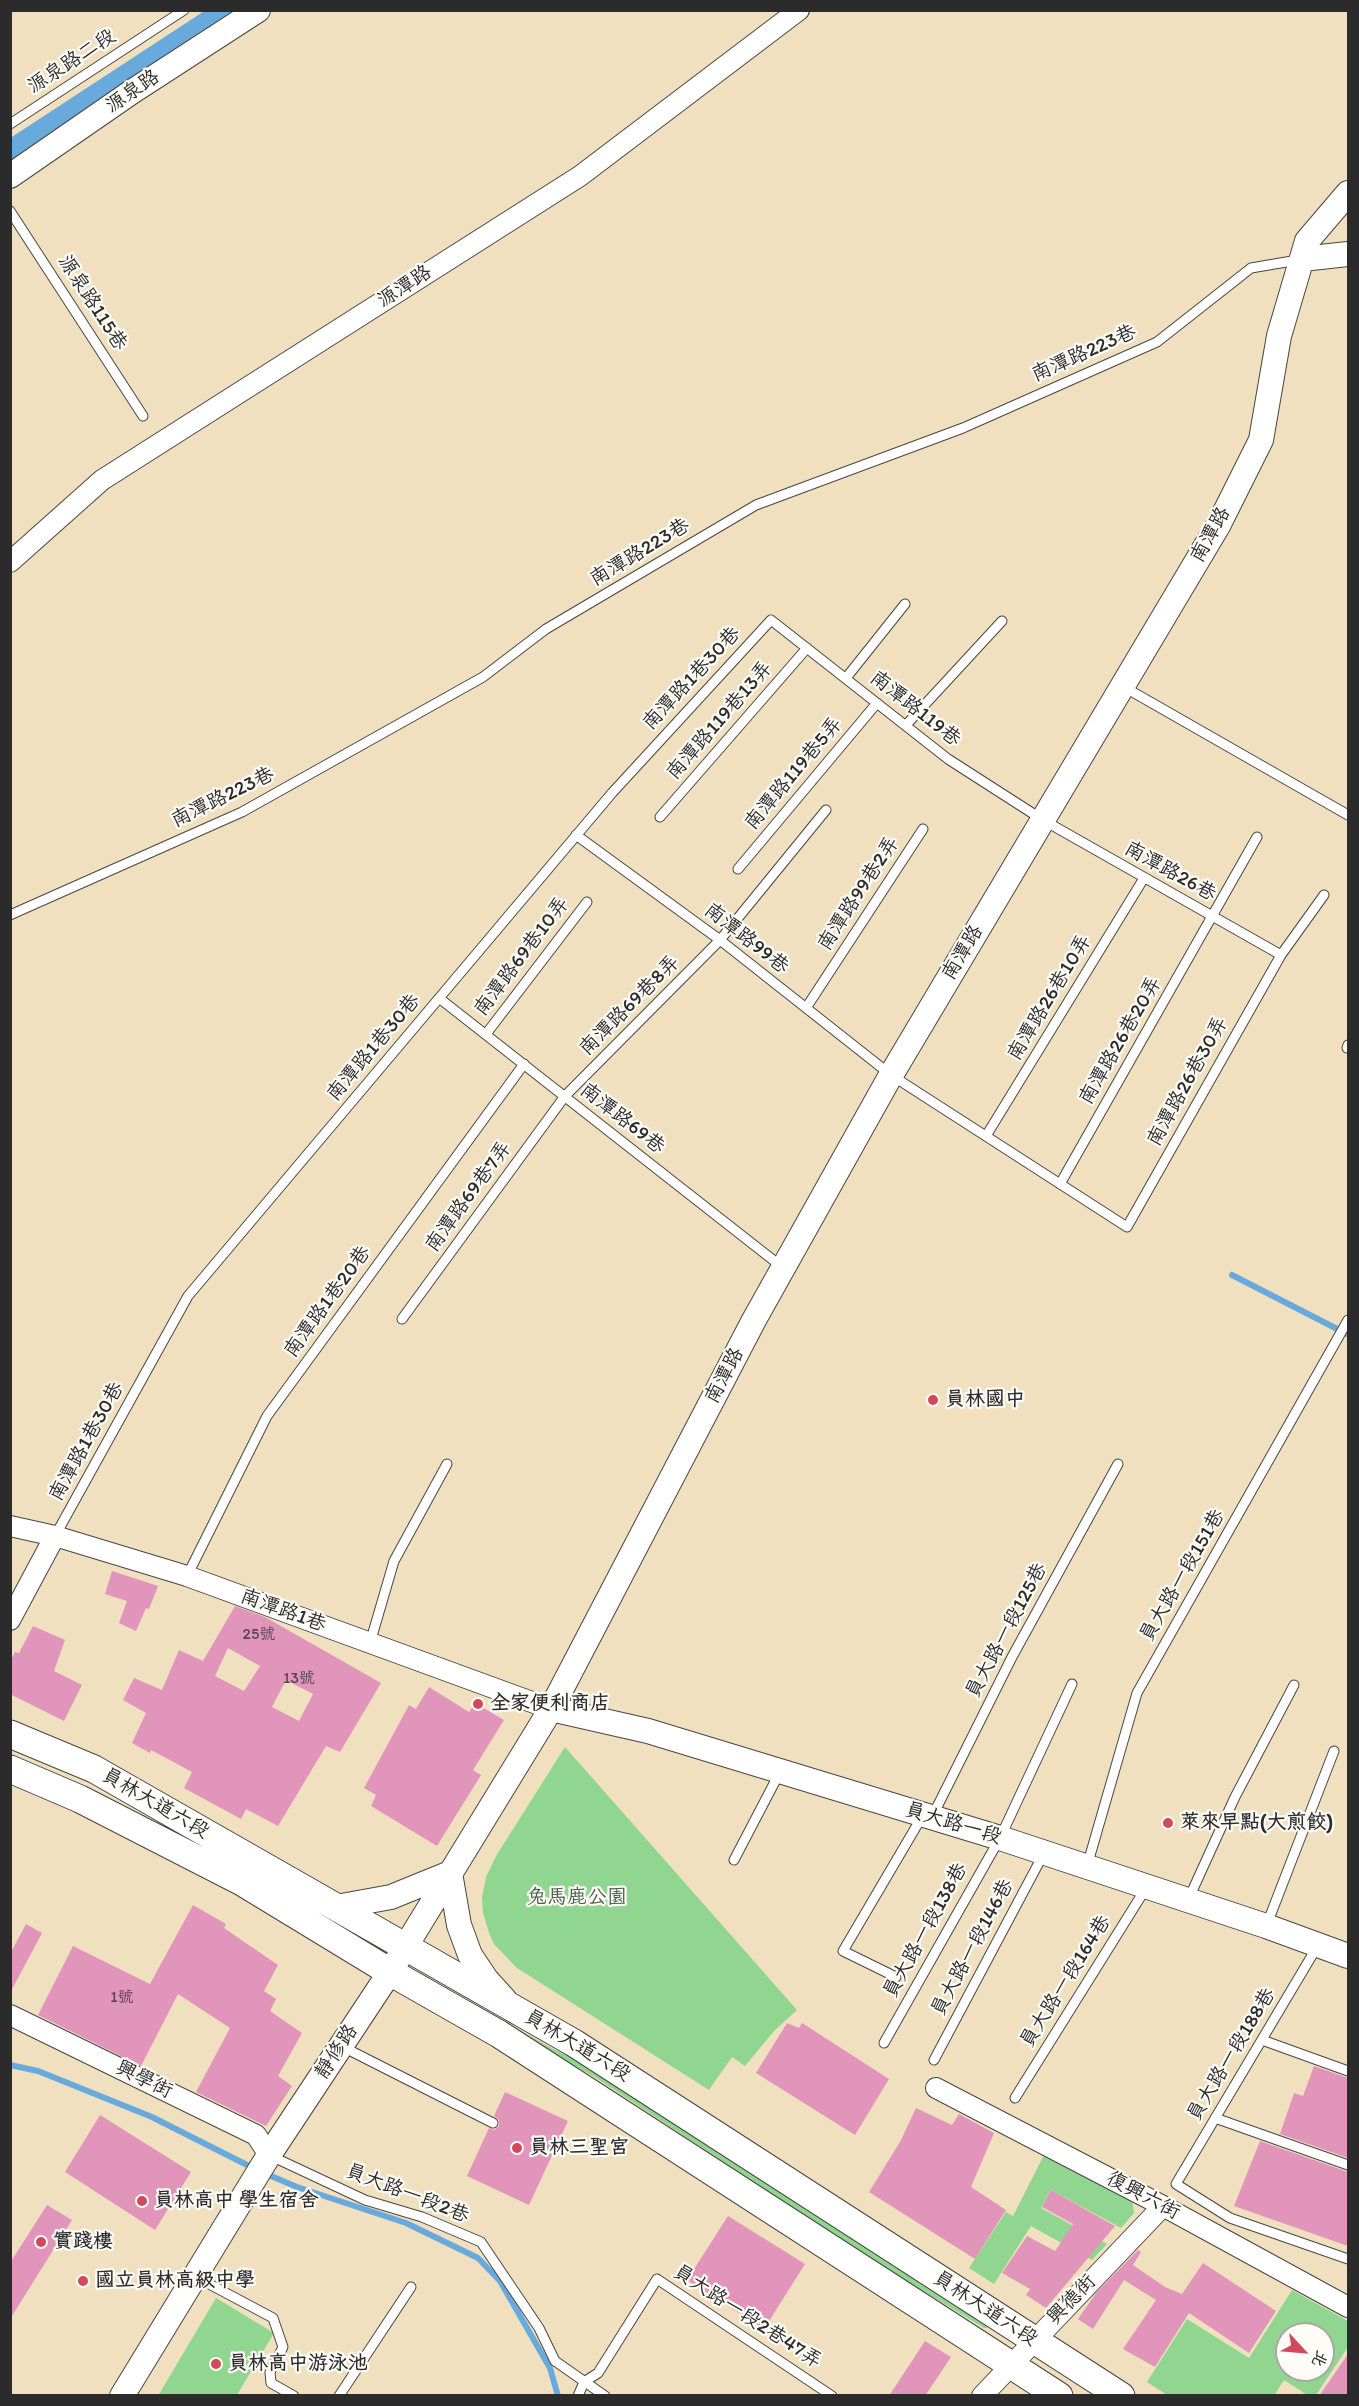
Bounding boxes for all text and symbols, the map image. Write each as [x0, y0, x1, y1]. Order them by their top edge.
street label: 源泉路二段 [24, 25, 120, 99]
street label: 源泉路 [101, 65, 165, 119]
street label: 源泉路115巷 [52, 251, 132, 355]
street label: 源潭路 [373, 261, 437, 313]
street label: 南潭路223巷 [1028, 320, 1140, 388]
street label: 南潭路 [1186, 503, 1236, 567]
street label: 南潭路223巷 [586, 514, 694, 592]
street label: 南潭路1巷30巷 [638, 622, 746, 736]
street label: 南潭路119巷13弄 [662, 657, 778, 785]
street label: 南潭路119巷 [865, 666, 965, 752]
street label: 南潭路119巷5弄 [740, 713, 848, 835]
street label: 南潭路223巷 [167, 763, 279, 833]
street label: 南潭路99巷2弄 [813, 832, 905, 956]
street label: 南潭路26巷 [1120, 837, 1220, 907]
street label: 南潭路69巷10弄 [469, 893, 575, 1021]
street label: 南潭路99巷 [699, 898, 793, 980]
street label: 南潭路 [937, 921, 989, 985]
street label: 南潭路26巷10弄 [1003, 931, 1097, 1065]
street label: 南潭路69巷8弄 [575, 951, 685, 1061]
street label: 南潭路26巷20弄 [1075, 973, 1167, 1109]
street label: 南潭路1巷30巷 [322, 990, 426, 1106]
street label: 南潭路26巷30弄 [1143, 1013, 1233, 1151]
street label: 南潭路69巷 [575, 1078, 669, 1160]
street label: 南潭路69巷7弄 [421, 1137, 517, 1257]
street label: 南潭路1巷20巷 [279, 1242, 377, 1362]
street label: 南潭路 [700, 1344, 750, 1408]
street label: 南潭路1巷30巷 [44, 1378, 130, 1506]
place label: 員林國中 [945, 1388, 1025, 1412]
marker: 員林國中 [926, 1393, 940, 1407]
street label: 員大路一段151巷 [1135, 1505, 1231, 1647]
street label: 員大路一段125巷 [961, 1559, 1053, 1703]
street label: 南潭路1巷 [237, 1584, 329, 1638]
house number: 25號 [243, 1625, 275, 1645]
house number: 13號 [283, 1669, 315, 1689]
place label: 全家便利商店 [490, 1692, 610, 1716]
marker: 全家便利商店 [471, 1697, 485, 1711]
street label: 員林大道六段 [97, 1764, 213, 1844]
street label: 員大路一段 [902, 1798, 1004, 1850]
place label: 萊來早點(大煎餃) [1180, 1811, 1333, 1835]
marker: 萊來早點(大煎餃) [1161, 1816, 1175, 1830]
street label: 員大路一段138巷 [879, 1859, 973, 2003]
street label: 員大路一段146巷 [927, 1875, 1019, 2021]
park label: 兔馬鹿公園 [527, 1886, 627, 1910]
street label: 員大路一段164巷 [1016, 1911, 1116, 2053]
street label: 員大路一段188巷 [1183, 1984, 1281, 2126]
house number: 1號 [110, 1988, 134, 2008]
street label: 員林大道六段 [519, 2005, 635, 2087]
street label: 靜修路 [311, 2020, 363, 2084]
street label: 興學街 [112, 2056, 176, 2104]
place label: 員林三聖宮 [529, 2136, 629, 2160]
marker: 員林三聖宮 [510, 2141, 524, 2155]
street label: 員大路一段2巷 [342, 2159, 472, 2229]
street label: 復興六街 [1102, 2167, 1184, 2225]
place label: 員林高中 學生宿舍 [154, 2189, 318, 2213]
marker: 員林高中 學生宿舍 [135, 2194, 149, 2208]
place label: 實踐樓 [53, 2230, 113, 2254]
marker: 實踐樓 [34, 2235, 48, 2249]
street label: 員大路一段2巷47弄 [668, 2260, 826, 2374]
street label: 員林大道六段 [928, 2266, 1042, 2352]
place label: 國立員林高級中學 [95, 2269, 255, 2293]
street label: 興德街 [1043, 2270, 1101, 2330]
marker: 國立員林高級中學 [76, 2274, 90, 2288]
north arrow [1275, 2322, 1335, 2382]
text: 北 [1308, 2348, 1332, 2371]
place label: 員林高中游泳池 [228, 2352, 368, 2376]
marker: 員林高中游泳池 [209, 2357, 223, 2371]

